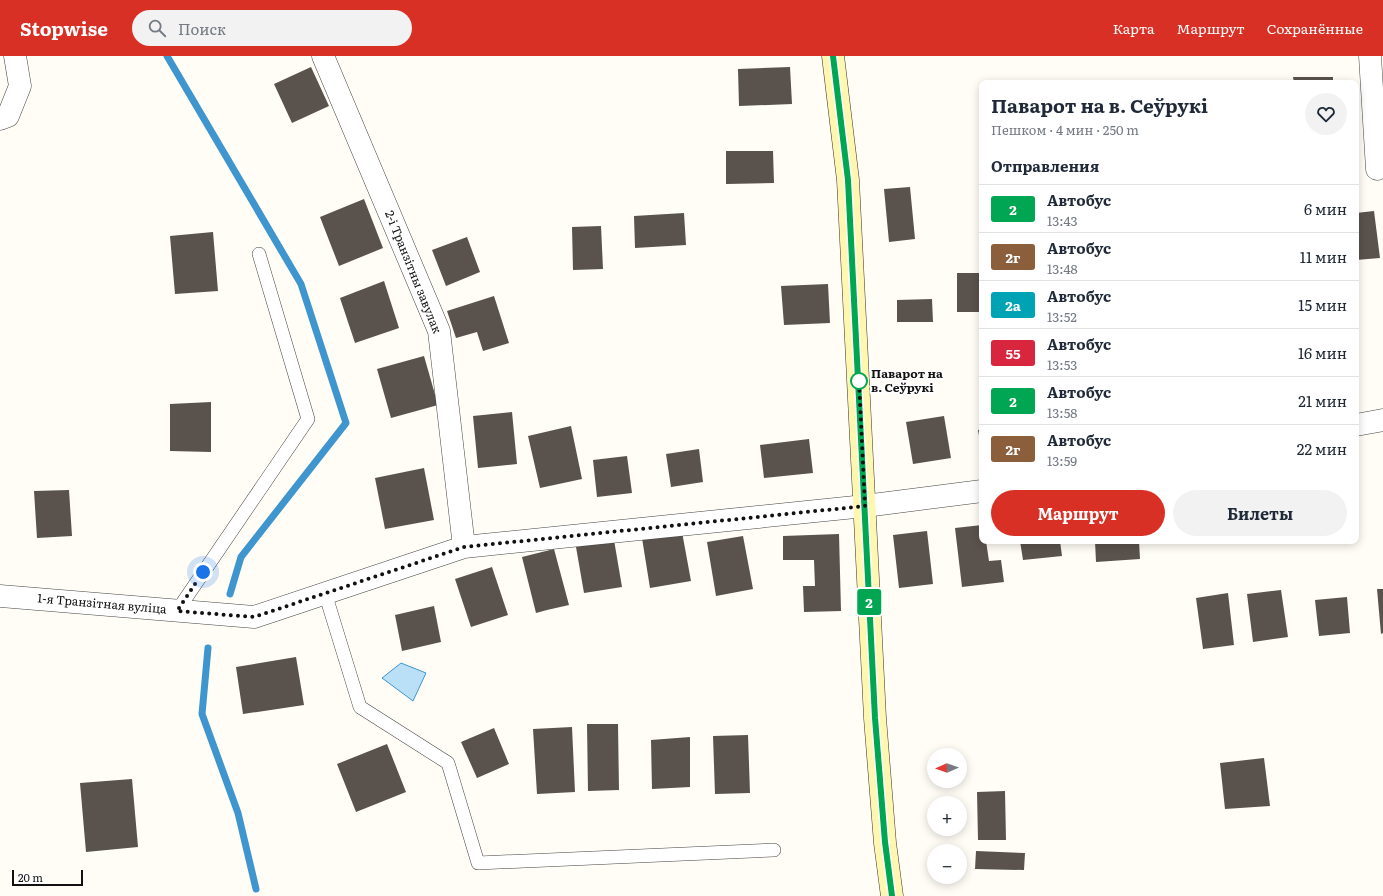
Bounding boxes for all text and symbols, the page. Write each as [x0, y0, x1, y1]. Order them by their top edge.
search box [132, 10, 412, 46]
text: Stopwise [20, 14, 108, 42]
icon: search [146, 17, 168, 39]
text: Поиск [178, 17, 226, 40]
text: Карта [1113, 18, 1155, 38]
text: Маршрут [1177, 18, 1245, 38]
text: Сохранённые [1267, 18, 1363, 38]
text: Паварот на в. Сеўрукі [991, 91, 1208, 119]
button: heart [1305, 93, 1347, 135]
text: Пешком · 4 мин · 250 m [991, 120, 1139, 139]
text: Отправления [991, 154, 1099, 177]
text: Автобус [1047, 188, 1111, 211]
text: 6 мин [1304, 197, 1347, 220]
text: 2 [1009, 199, 1017, 219]
street label: 2-і Транзітны завулак [381, 207, 447, 336]
text: 13:43 [1047, 211, 1078, 230]
text: Автобус [1047, 236, 1111, 259]
text: 11 мин [1300, 245, 1347, 268]
text: 2г [1006, 247, 1020, 267]
text: 13:48 [1047, 259, 1078, 278]
text: Автобус [1047, 284, 1111, 307]
text: 15 мин [1298, 293, 1347, 316]
text: 2а [1005, 295, 1021, 315]
text: 13:52 [1047, 307, 1077, 326]
text: Автобус [1047, 332, 1111, 355]
text: 16 мин [1298, 341, 1347, 364]
text: 55 [1005, 343, 1021, 363]
text: 13:53 [1047, 355, 1077, 374]
place label: Паварот на в. Сеўрукі [871, 364, 943, 396]
marker: Паварот на в. Сеўрукі [850, 372, 868, 390]
text: Автобус [1047, 380, 1111, 403]
text: 21 мин [1298, 389, 1347, 412]
text: 2 [1009, 391, 1017, 411]
text: 13:58 [1047, 403, 1077, 422]
text: Автобус [1047, 428, 1111, 451]
text: 22 мин [1297, 437, 1347, 460]
text: 2г [1006, 439, 1020, 459]
text: 13:59 [1047, 451, 1077, 470]
button: Маршрут [991, 490, 1165, 536]
button: Билеты [1173, 490, 1347, 536]
your location [193, 562, 213, 582]
street label: 1-я Транзітная вуліца [37, 588, 168, 618]
line badge: 2 [856, 589, 882, 615]
text: 2 [865, 592, 873, 612]
north arrow [927, 748, 967, 788]
map controls [927, 748, 967, 884]
button: + [927, 796, 967, 836]
button: − [927, 844, 967, 884]
scale bar [12, 868, 83, 887]
text: 20 m [18, 869, 43, 885]

